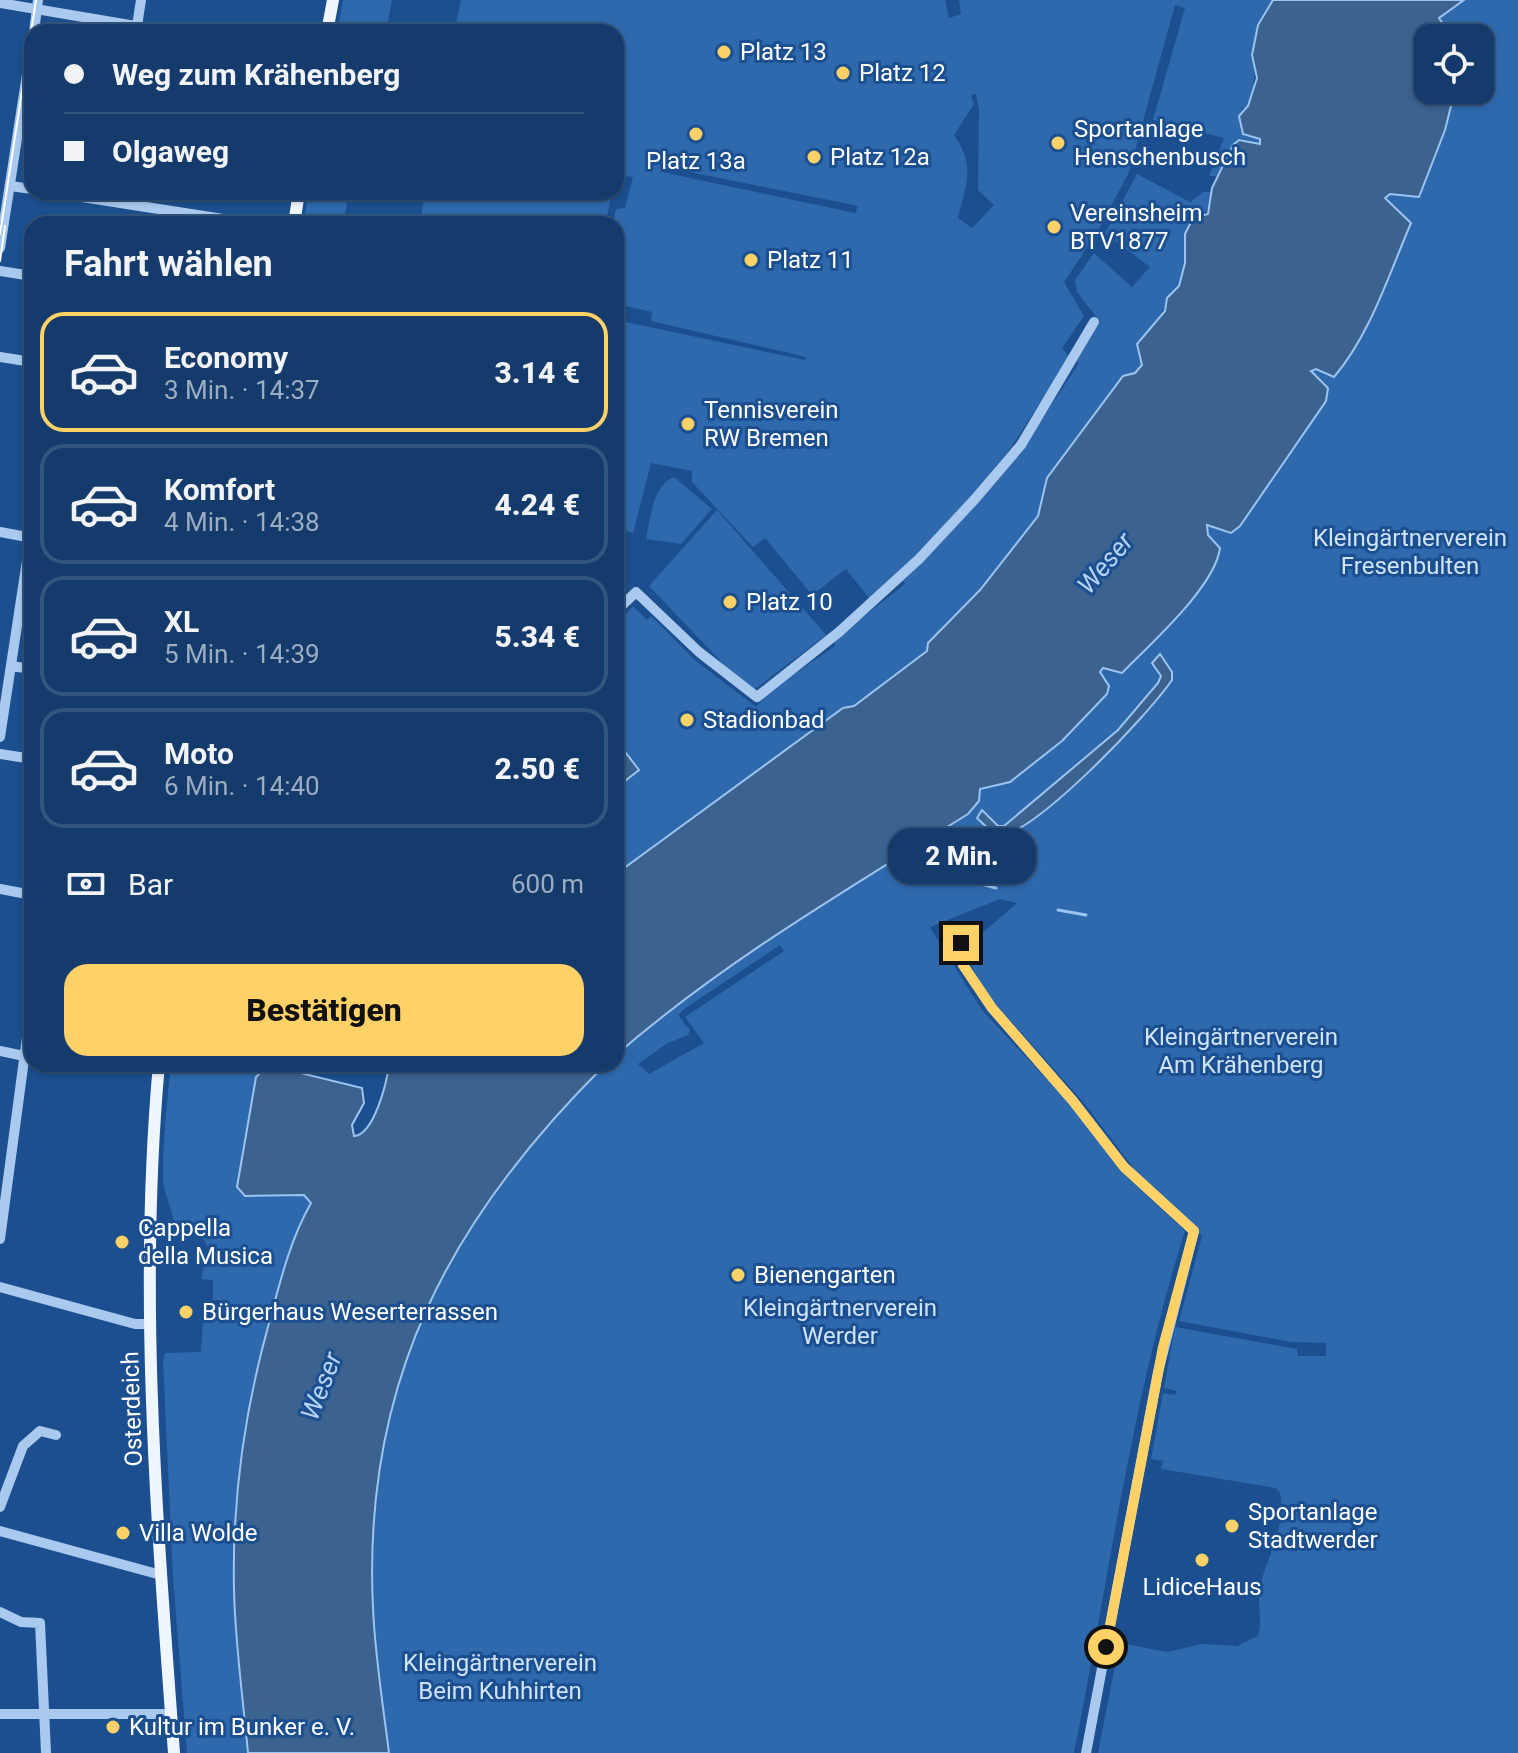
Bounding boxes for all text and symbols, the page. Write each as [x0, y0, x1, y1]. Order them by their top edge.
map controls [1414, 24, 1494, 104]
button: locate [1414, 24, 1494, 104]
place label: Platz 13 [740, 38, 827, 66]
marker: Platz 13 [715, 43, 733, 61]
text: Weg zum Krähenberg [112, 57, 400, 92]
place label: Platz 12 [859, 59, 946, 87]
marker: Platz 12 [834, 64, 852, 82]
place label: Sportanlage Henschenbusch [1074, 115, 1246, 171]
marker: Platz 13a [687, 125, 705, 143]
text: Olgaweg [112, 134, 229, 169]
marker: Sportanlage Henschenbusch [1049, 134, 1067, 152]
place label: Platz 12a [830, 143, 930, 171]
place label: Platz 13a [646, 147, 746, 175]
marker: Platz 12a [805, 148, 823, 166]
place label: Vereinsheim BTV1877 [1070, 199, 1202, 255]
marker: Vereinsheim BTV1877 [1045, 218, 1063, 236]
text: Fahrt wählen [64, 243, 273, 285]
place label: Platz 11 [767, 246, 854, 274]
marker: Platz 11 [742, 251, 760, 269]
icon: car [68, 336, 140, 408]
text: Economy [164, 340, 288, 375]
text: 3.14 € [494, 355, 580, 390]
text: 3 Min. · 14:37 [164, 375, 320, 405]
place label: Tennisverein RW Bremen [704, 396, 839, 452]
marker: Tennisverein RW Bremen [679, 415, 697, 433]
icon: car [68, 468, 140, 540]
text: Komfort [164, 472, 275, 507]
text: 4.24 € [494, 487, 580, 522]
text: 4 Min. · 14:38 [164, 507, 320, 537]
park label: Kleingärtnerverein Fresenbulten [1313, 524, 1507, 580]
water label: Weser [1071, 525, 1140, 600]
place label: Platz 10 [746, 588, 833, 616]
marker: Platz 10 [721, 593, 739, 611]
icon: car [68, 600, 140, 672]
text: XL [164, 604, 199, 639]
text: 5.34 € [494, 619, 580, 654]
text: 5 Min. · 14:39 [164, 639, 320, 669]
place label: Stadionbad [703, 706, 825, 734]
marker: Stadionbad [678, 711, 696, 729]
icon: car [68, 732, 140, 804]
text: Moto [164, 736, 234, 771]
text: 2.50 € [494, 751, 580, 786]
text: 6 Min. · 14:40 [164, 771, 320, 801]
callout: 2 Min. [887, 827, 1035, 883]
text: 2 Min. [925, 841, 999, 871]
icon: cash [64, 862, 108, 906]
text: Bar [128, 867, 173, 902]
text: 600 m [511, 869, 584, 899]
route end [943, 925, 979, 961]
button: Bestätigen [64, 964, 584, 1056]
park label: Kleingärtnerverein Am Krähenberg [1144, 1023, 1338, 1079]
place label: Cappella della Musica [138, 1214, 273, 1270]
marker: Cappella della Musica [113, 1233, 131, 1251]
place label: Bienengarten [754, 1261, 896, 1289]
marker: Bienengarten [729, 1266, 747, 1284]
park label: Kleingärtnerverein Werder [743, 1294, 937, 1350]
place label: Bürgerhaus Weserterrassen [202, 1298, 498, 1326]
marker: Bürgerhaus Weserterrassen [177, 1303, 195, 1321]
water label: Weser [294, 1346, 348, 1424]
street label: Osterdeich [116, 1351, 148, 1467]
place label: Sportanlage Stadtwerder [1248, 1498, 1378, 1554]
marker: Sportanlage Stadtwerder [1223, 1517, 1241, 1535]
place label: Villa Wolde [139, 1519, 258, 1547]
marker: Villa Wolde [114, 1524, 132, 1542]
marker: LidiceHaus [1193, 1551, 1211, 1569]
place label: LidiceHaus [1142, 1573, 1262, 1601]
route start [1088, 1629, 1124, 1665]
park label: Kleingärtnerverein Beim Kuhhirten [403, 1649, 597, 1705]
place label: Kultur im Bunker e. V. [129, 1713, 355, 1741]
marker: Kultur im Bunker e. V. [104, 1718, 122, 1736]

